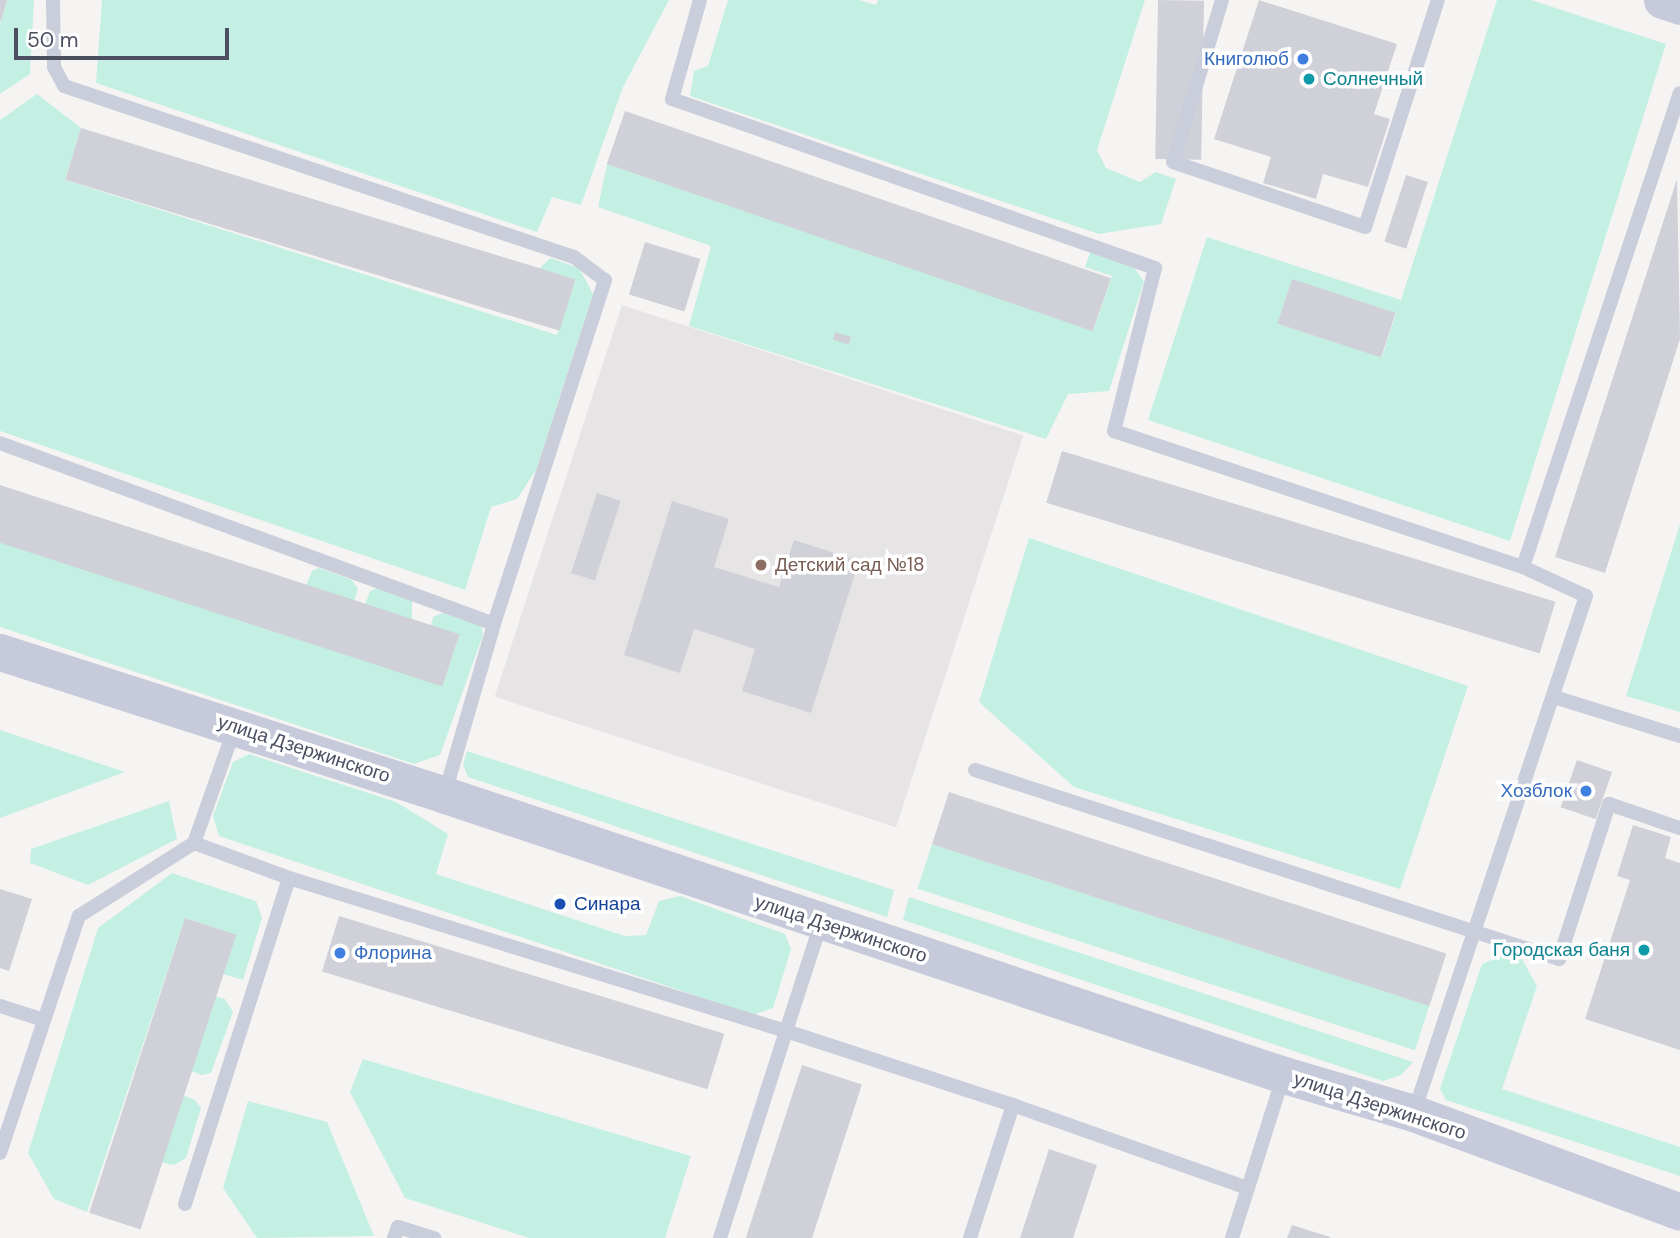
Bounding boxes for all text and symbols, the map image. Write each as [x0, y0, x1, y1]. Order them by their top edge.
scale bar [18, 14, 233, 58]
text: 50 m [27, 26, 78, 54]
place label: Книголюб [1204, 48, 1289, 70]
marker: Книголюб [1295, 51, 1311, 67]
place label: Солнечный [1323, 68, 1423, 90]
marker: Солнечный [1301, 71, 1317, 87]
place label: Детский сад №18 [775, 554, 924, 576]
marker: Детский сад №18 [753, 557, 769, 573]
street label: улица Дзержинского [215, 710, 393, 788]
place label: Хозблок [1500, 780, 1572, 802]
marker: Хозблок [1578, 783, 1594, 799]
street label: улица Дзержинского [752, 890, 930, 968]
place label: Синара [574, 893, 641, 915]
marker: Синара [552, 896, 568, 912]
place label: Городская баня [1493, 939, 1630, 961]
place label: Флорина [354, 942, 432, 964]
marker: Городская баня [1636, 942, 1652, 958]
marker: Флорина [332, 945, 348, 961]
street label: улица Дзержинского [1291, 1067, 1469, 1145]

